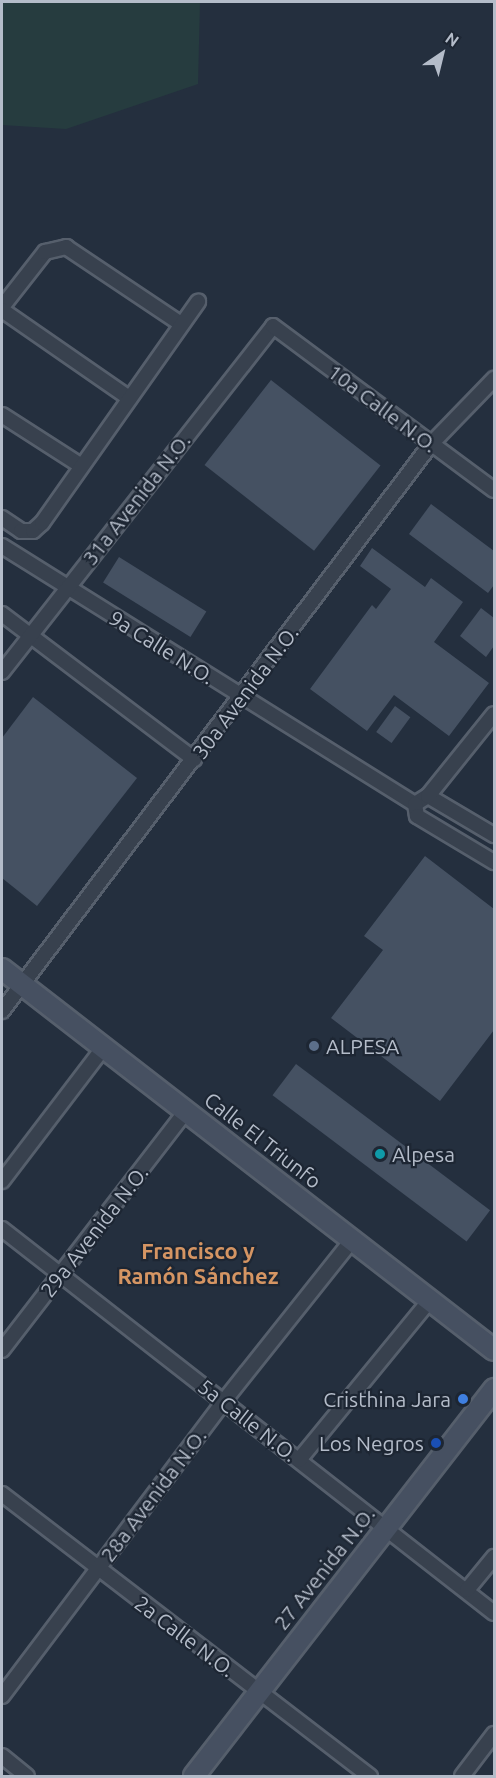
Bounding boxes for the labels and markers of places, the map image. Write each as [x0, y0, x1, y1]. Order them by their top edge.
place label: ALPESA [326, 1033, 399, 1059]
marker: ALPESA [307, 1039, 321, 1053]
place label: Alpesa [392, 1141, 455, 1167]
marker: Alpesa [373, 1147, 387, 1161]
place label: Cristhina Jara [323, 1386, 451, 1412]
marker: Cristhina Jara [456, 1392, 470, 1406]
place label: Los Negros [319, 1430, 424, 1456]
marker: Los Negros [429, 1436, 443, 1450]

